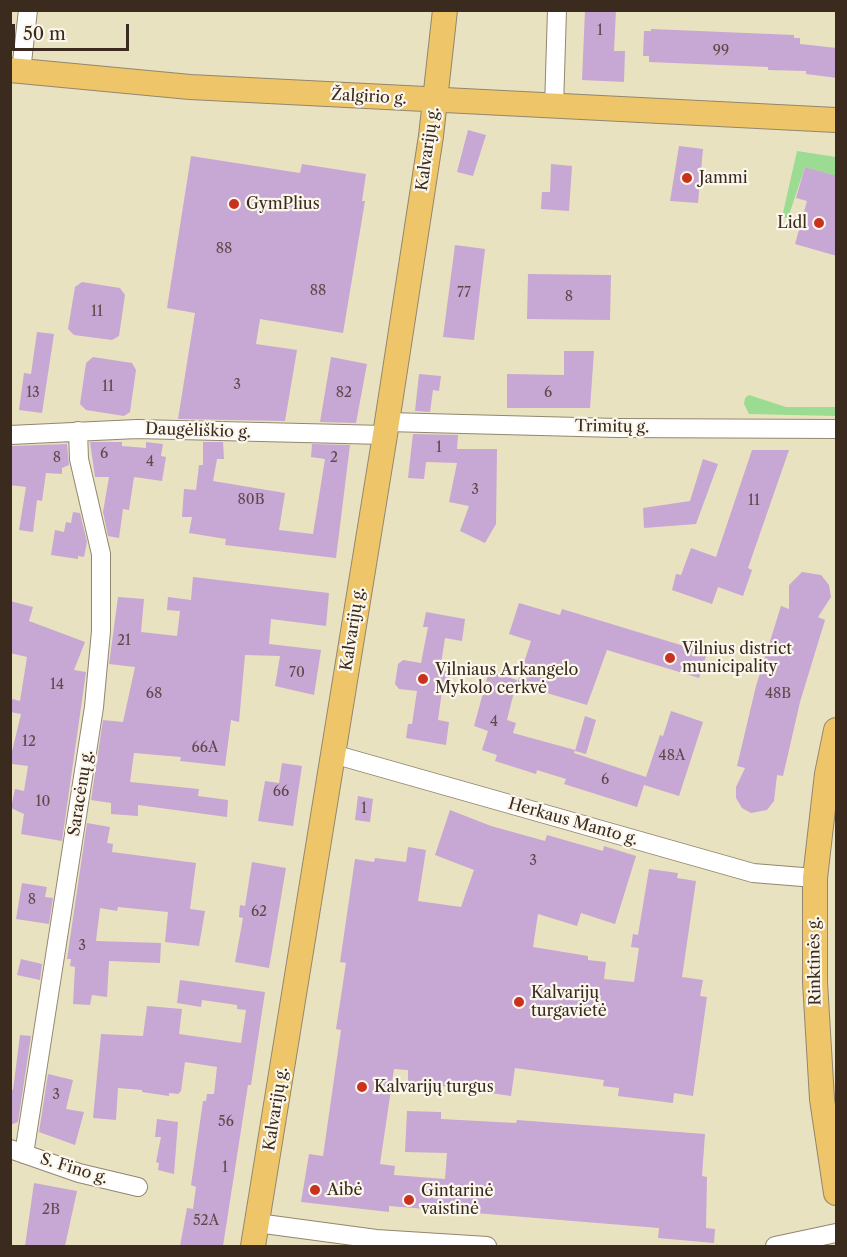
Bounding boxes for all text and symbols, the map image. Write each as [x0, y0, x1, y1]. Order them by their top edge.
scale bar [15, 12, 132, 50]
text: 50 m [23, 23, 66, 45]
house number: 1 [597, 23, 603, 39]
house number: 99 [713, 43, 729, 59]
street label: Žalgirio g. [331, 85, 407, 109]
street label: Kalvarijų g. [413, 106, 443, 192]
place label: Jammi [699, 168, 748, 188]
marker: Jammi [680, 171, 694, 185]
place label: GymPlius [246, 194, 320, 214]
marker: GymPlius [227, 197, 241, 211]
place label: Lidl [777, 213, 807, 233]
marker: Lidl [812, 216, 826, 230]
house number: 88 [216, 241, 232, 257]
house number: 88 [310, 283, 326, 299]
house number: 77 [457, 285, 471, 301]
house number: 8 [565, 289, 573, 305]
house number: 11 [91, 304, 103, 320]
house number: 3 [233, 377, 241, 393]
house number: 11 [102, 379, 114, 395]
house number: 13 [26, 385, 40, 401]
house number: 82 [336, 385, 352, 401]
house number: 6 [544, 385, 552, 401]
street label: Trimitų g. [575, 417, 649, 437]
street label: Daugėliškio g. [145, 420, 251, 442]
house number: 1 [436, 440, 442, 456]
house number: 6 [100, 446, 108, 462]
house number: 8 [53, 450, 61, 466]
house number: 2 [330, 450, 338, 466]
house number: 4 [146, 454, 154, 470]
house number: 3 [471, 482, 479, 498]
house number: 80B [238, 492, 264, 508]
house number: 11 [748, 493, 760, 509]
street label: Kalvarijų g. [337, 586, 369, 672]
house number: 21 [117, 633, 131, 649]
place label: Vilnius district municipality [682, 639, 792, 677]
marker: Vilnius district municipality [663, 651, 677, 665]
place label: Vilniaus Arkangelo Mykolo cerkvė [435, 660, 578, 698]
house number: 70 [289, 665, 305, 681]
marker: Vilniaus Arkangelo Mykolo cerkvė [416, 672, 430, 686]
house number: 14 [50, 677, 64, 693]
house number: 68 [146, 686, 162, 702]
house number: 48B [765, 686, 791, 702]
house number: 4 [490, 714, 498, 730]
house number: 12 [22, 734, 36, 750]
house number: 66A [192, 740, 218, 756]
house number: 48A [659, 748, 685, 764]
street label: Saracėnų g. [65, 749, 97, 837]
house number: 6 [601, 772, 609, 788]
house number: 66 [273, 784, 289, 800]
house number: 10 [36, 794, 50, 810]
street label: Herkaus Manto g. [506, 794, 640, 850]
house number: 1 [361, 801, 367, 817]
house number: 3 [529, 853, 537, 869]
house number: 8 [28, 892, 36, 908]
house number: 62 [251, 904, 267, 920]
street label: Rinktinės g. [805, 916, 825, 1006]
house number: 3 [78, 938, 86, 954]
place label: Kalvarijų turgavietė [531, 983, 607, 1021]
marker: Kalvarijų turgavietė [512, 995, 526, 1009]
street label: Kalvarijų g. [260, 1066, 292, 1152]
place label: Kalvarijų turgus [374, 1077, 494, 1097]
marker: Kalvarijų turgus [355, 1080, 369, 1094]
house number: 3 [52, 1087, 60, 1103]
house number: 56 [218, 1114, 234, 1130]
street label: S. Fino g. [38, 1150, 110, 1188]
house number: 1 [222, 1160, 228, 1176]
place label: Aibė [327, 1180, 362, 1200]
place label: Gintarinė vaistinė [421, 1181, 493, 1219]
marker: Aibė [308, 1183, 322, 1197]
marker: Gintarinė vaistinė [402, 1193, 416, 1207]
house number: 2B [42, 1202, 60, 1218]
house number: 52A [193, 1213, 219, 1229]

